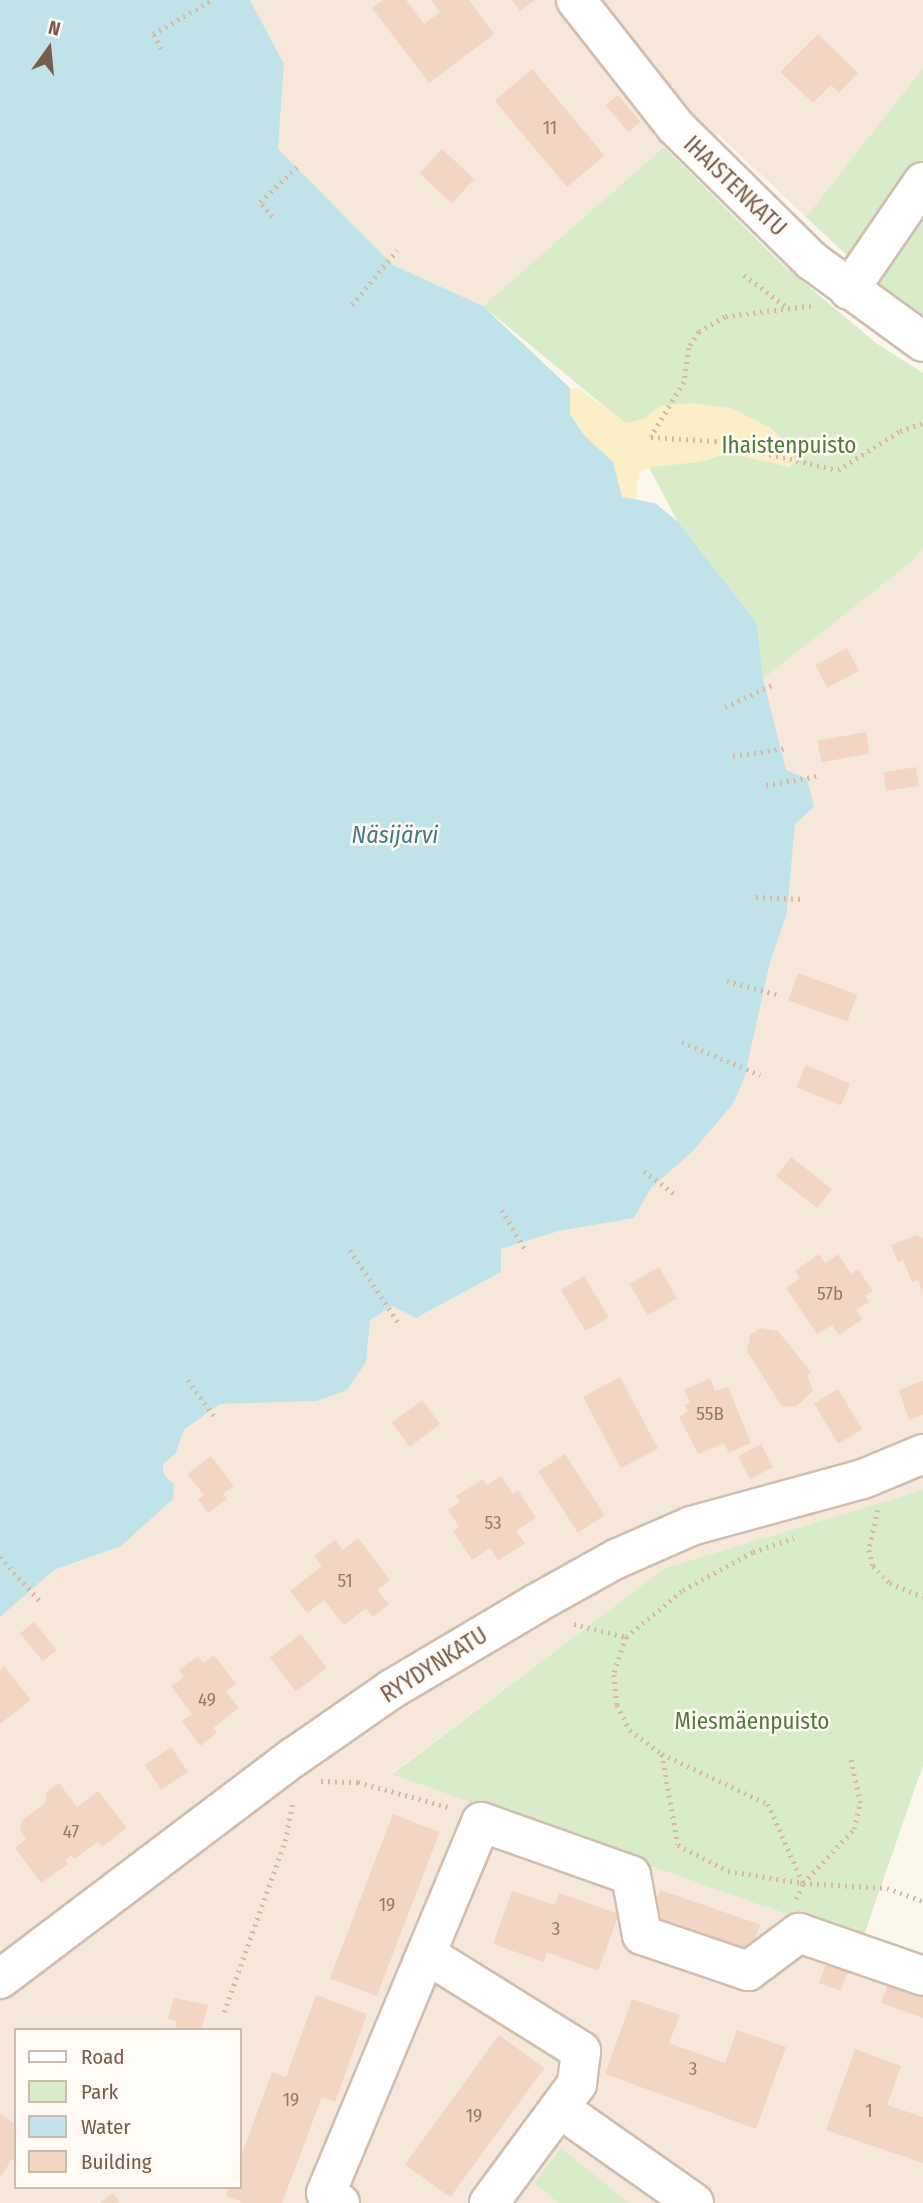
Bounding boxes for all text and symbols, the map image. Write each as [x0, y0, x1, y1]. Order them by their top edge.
north arrow [14, 14, 84, 84]
text: N [46, 16, 63, 41]
house number: 11 [543, 117, 557, 139]
street label: IHAISTENKATU [678, 130, 792, 242]
park label: Ihaistenpuisto [722, 431, 856, 459]
water label: Näsijärvi [352, 822, 438, 850]
house number: 57b [817, 1283, 843, 1305]
house number: 55B [696, 1403, 724, 1425]
house number: 53 [484, 1512, 502, 1534]
house number: 51 [337, 1570, 353, 1592]
street label: RYYDYNKATU [376, 1621, 492, 1709]
house number: 49 [198, 1689, 216, 1711]
park label: Miesmäenpuisto [675, 1707, 829, 1735]
house number: 47 [63, 1821, 79, 1843]
house number: 19 [379, 1894, 395, 1916]
house number: 3 [552, 1918, 560, 1940]
legend [14, 2028, 242, 2189]
text: Road [81, 2044, 125, 2070]
house number: 3 [689, 2058, 697, 2080]
text: Park [81, 2079, 118, 2105]
house number: 19 [283, 2089, 299, 2111]
house number: 1 [865, 2100, 873, 2122]
house number: 19 [466, 2105, 482, 2127]
text: Water [81, 2114, 131, 2140]
text: Building [81, 2149, 152, 2175]

